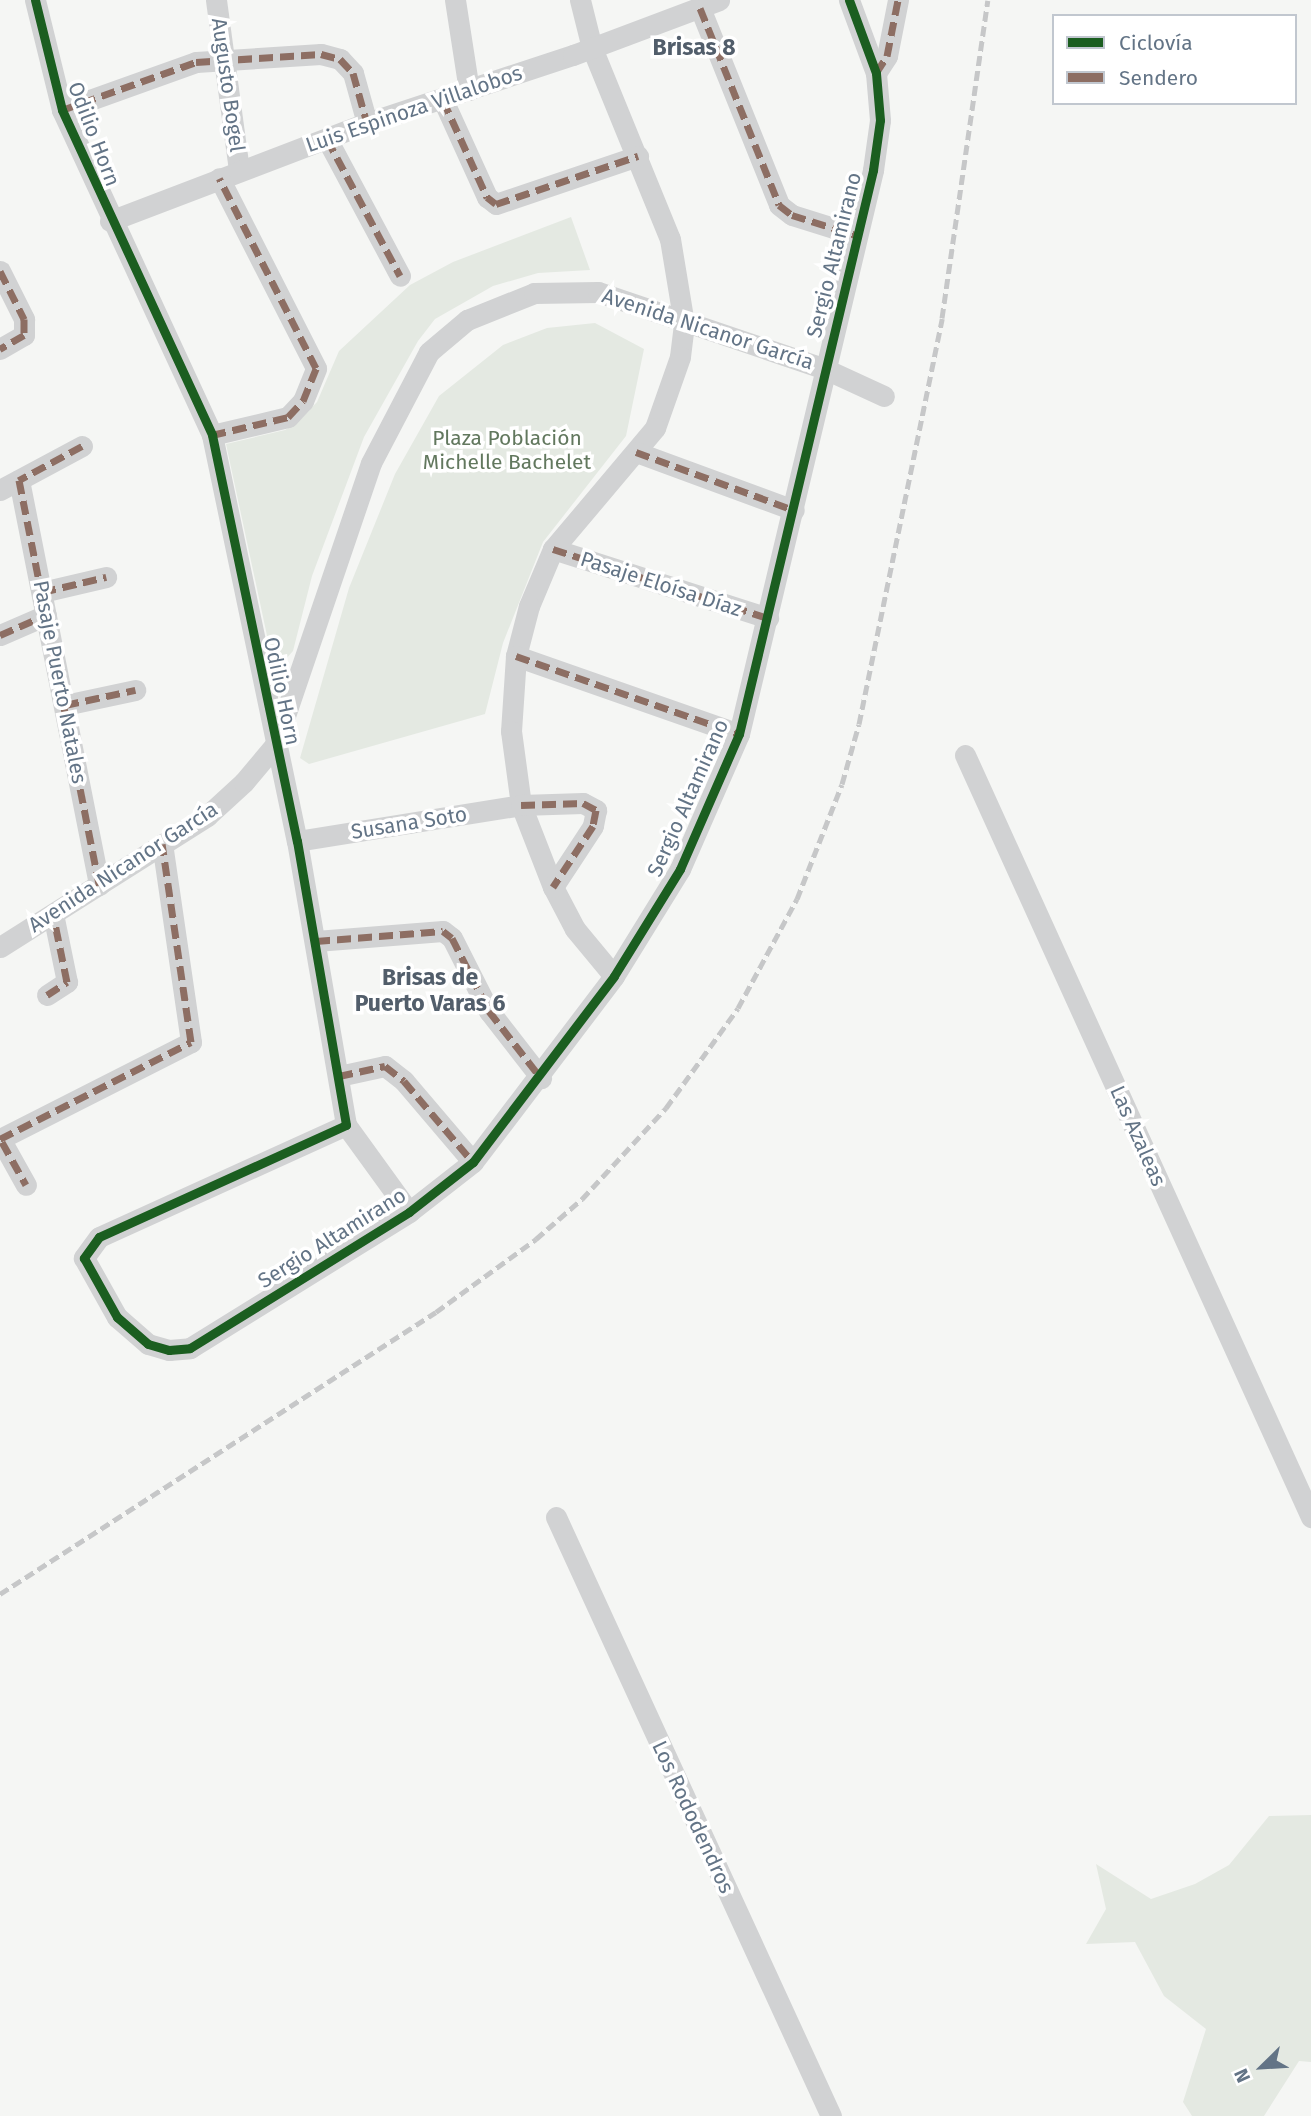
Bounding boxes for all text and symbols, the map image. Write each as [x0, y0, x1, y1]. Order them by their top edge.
legend [1052, 14, 1297, 105]
street label: Augusto Bogel [206, 16, 250, 154]
text: Ciclovía [1119, 30, 1193, 56]
district label: Brisas 8 [652, 33, 736, 61]
street label: Luis Espinoza Villalobos [303, 60, 525, 158]
text: Sendero [1119, 65, 1198, 91]
street label: Odilio Horn [63, 78, 125, 190]
street label: Sergio Altamirano [801, 170, 867, 340]
street label: Avenida Nicanor García [599, 283, 817, 375]
park label: Plaza Población Michelle Bachelet [423, 425, 591, 475]
street label: Pasaje Eloísa Díaz [577, 546, 745, 622]
street label: Pasaje Puerto Natales [28, 578, 92, 786]
street label: Odilio Horn [258, 635, 306, 747]
street label: Sergio Altamirano [642, 715, 734, 881]
street label: Avenida Nicanor García [24, 796, 222, 938]
street label: Susana Soto [349, 801, 469, 845]
district label: Brisas de Puerto Varas 6 [355, 963, 505, 1017]
street label: Las Azaleas [1105, 1082, 1171, 1190]
street label: Sergio Altamirano [253, 1182, 411, 1294]
street label: Los Rododendros [647, 1737, 739, 1897]
north arrow [1227, 2032, 1297, 2102]
text: N [1229, 2065, 1255, 2086]

